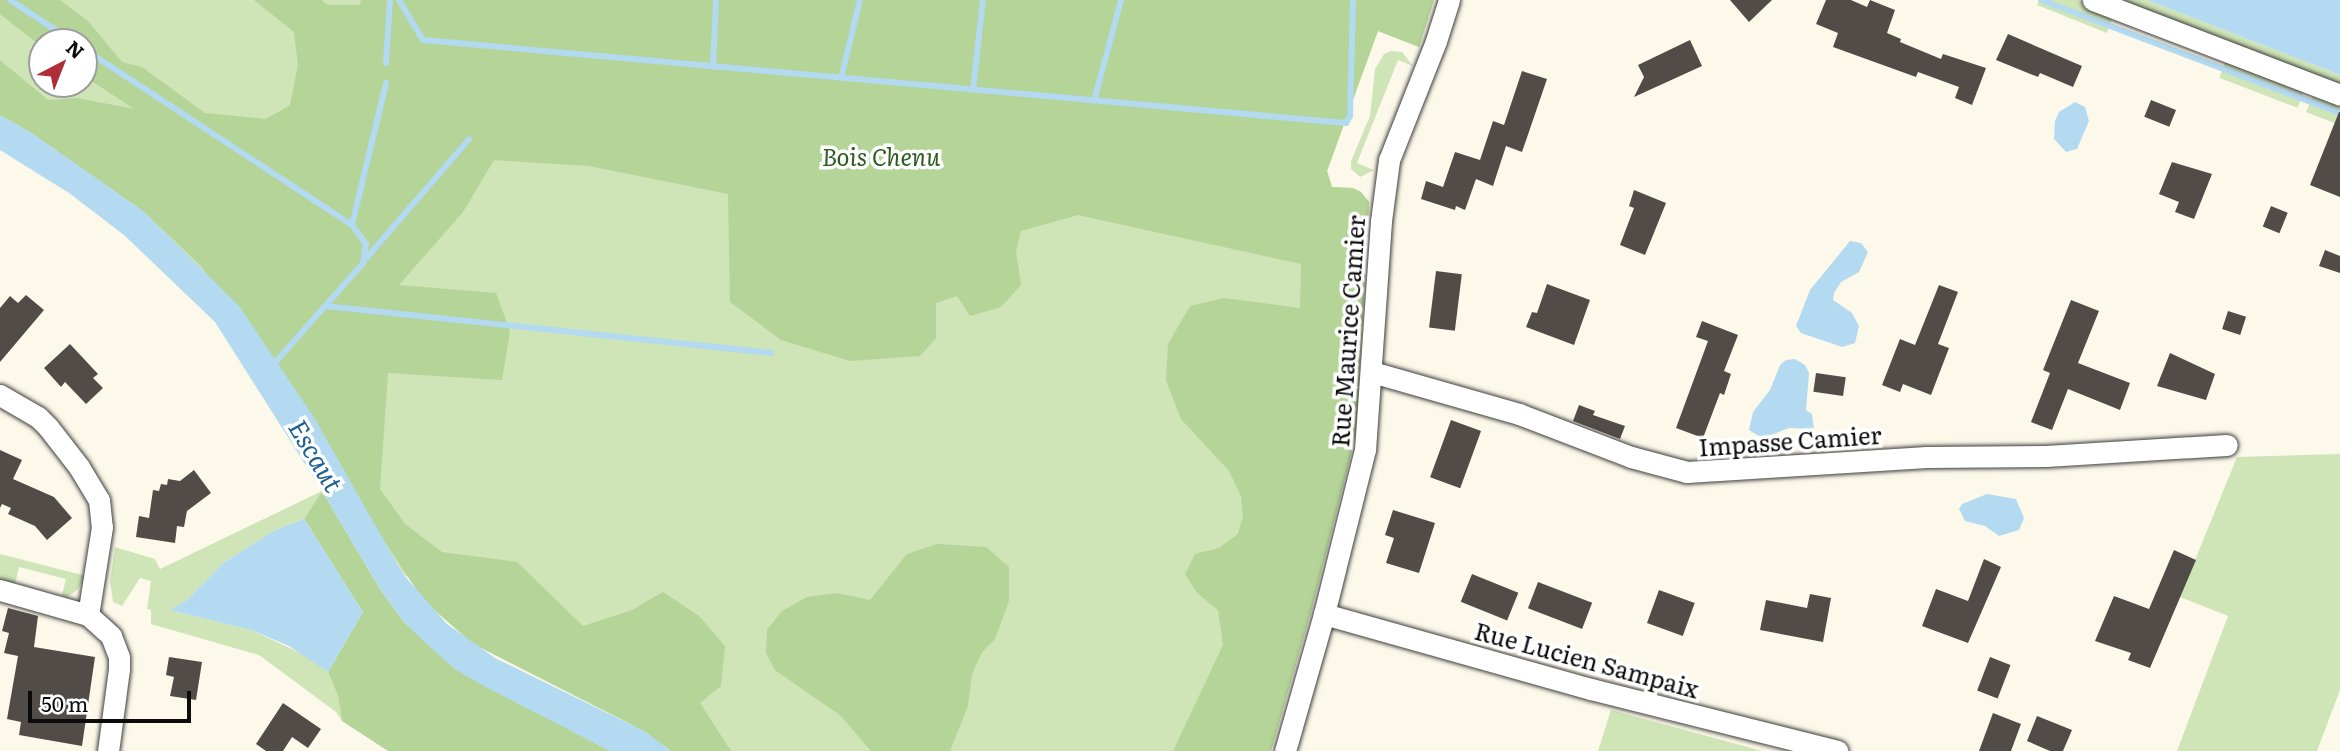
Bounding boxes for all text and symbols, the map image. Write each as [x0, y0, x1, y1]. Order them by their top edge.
north arrow [28, 28, 98, 98]
text: N [60, 33, 91, 65]
park label: Bois Chenu [822, 142, 940, 170]
street label: Rue Maurice Camier [1325, 214, 1369, 448]
water label: Escaut [283, 413, 351, 497]
street label: Impasse Camier [1698, 419, 1882, 461]
street label: Rue Lucien Sampaix [1472, 615, 1702, 703]
scale bar [32, 678, 194, 722]
text: 50 m [41, 687, 88, 718]

